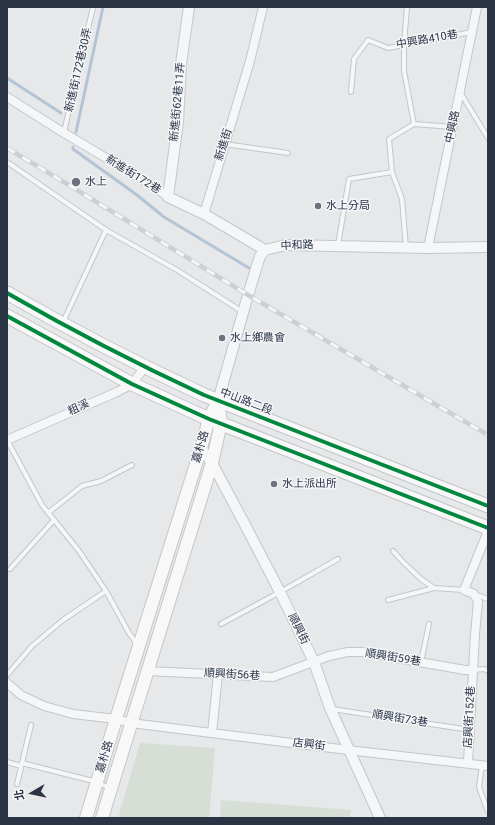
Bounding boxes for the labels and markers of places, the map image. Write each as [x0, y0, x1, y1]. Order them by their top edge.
place label: 水上 [85, 175, 107, 189]
marker: 水上 [70, 176, 82, 188]
place label: 水上分局 [326, 199, 370, 213]
marker: 水上分局 [313, 201, 323, 211]
place label: 水上鄉農會 [230, 331, 285, 345]
marker: 水上鄉農會 [217, 333, 227, 343]
place label: 水上派出所 [282, 477, 337, 491]
marker: 水上派出所 [269, 479, 279, 489]

